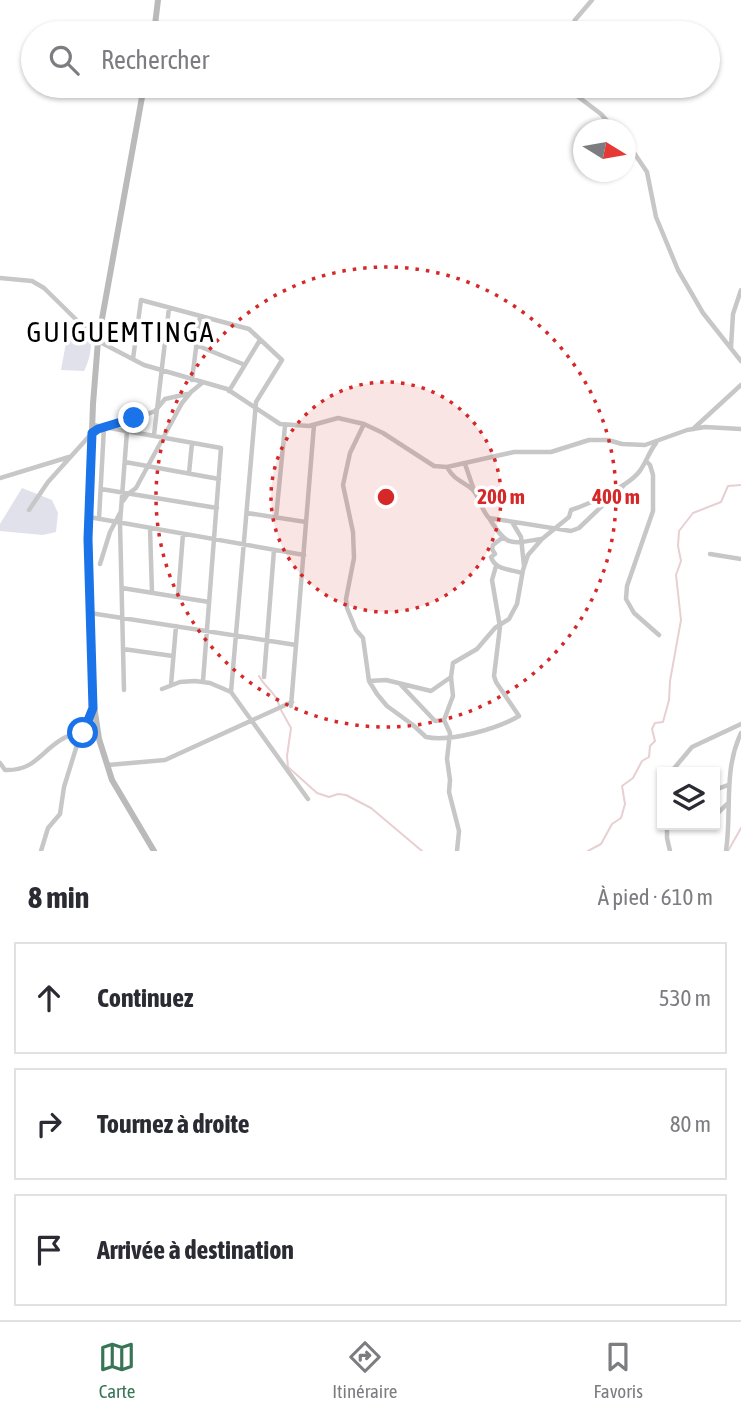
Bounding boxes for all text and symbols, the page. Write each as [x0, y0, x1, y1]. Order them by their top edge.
search box [21, 21, 720, 98]
icon: search [45, 41, 83, 79]
text: Rechercher [101, 45, 209, 75]
north arrow [573, 119, 636, 182]
district label: GUIGUEMTINGA [26, 316, 216, 348]
route end [118, 402, 149, 433]
text: 200 m [477, 484, 525, 508]
text: 400 m [591, 484, 640, 508]
centre of rings [374, 485, 398, 509]
route start [67, 717, 98, 748]
map controls [657, 767, 720, 830]
button: layers [657, 767, 720, 830]
text: 8 min [28, 880, 89, 914]
text: À pied · 610 m [598, 884, 713, 910]
icon: ahead [30, 979, 68, 1017]
text: Continuez [97, 983, 193, 1013]
text: 530 m [659, 985, 711, 1011]
icon: right [30, 1105, 68, 1143]
text: Tournez à droite [97, 1109, 250, 1139]
text: 80 m [670, 1111, 711, 1137]
icon: arrive [30, 1231, 68, 1269]
text: Arrivée à destination [97, 1235, 294, 1265]
tab: Carte [98, 1338, 136, 1402]
tab: Itinéraire [332, 1338, 397, 1402]
tab: Favoris [594, 1338, 643, 1402]

